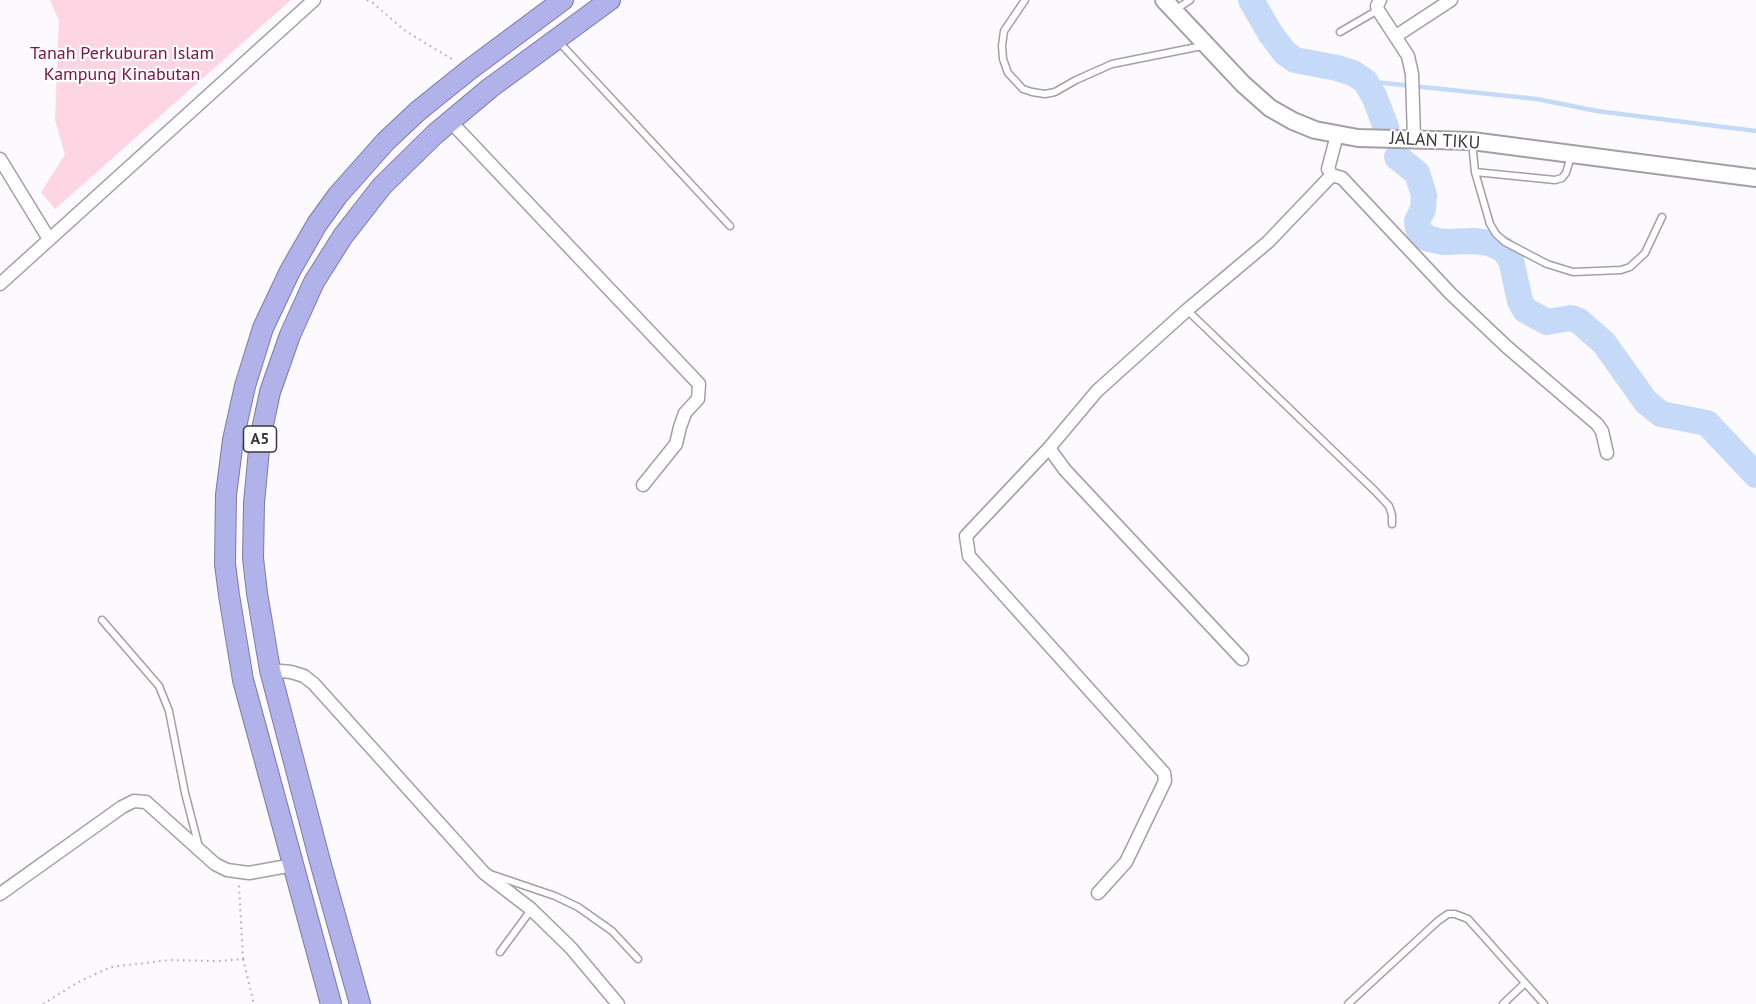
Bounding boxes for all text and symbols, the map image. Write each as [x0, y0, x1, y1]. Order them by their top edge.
park label: Tanah Perkuburan Islam Kampung Kinabutan [30, 43, 214, 86]
street label: JALAN TIKU [1389, 128, 1481, 154]
road number: A5 [244, 426, 276, 452]

